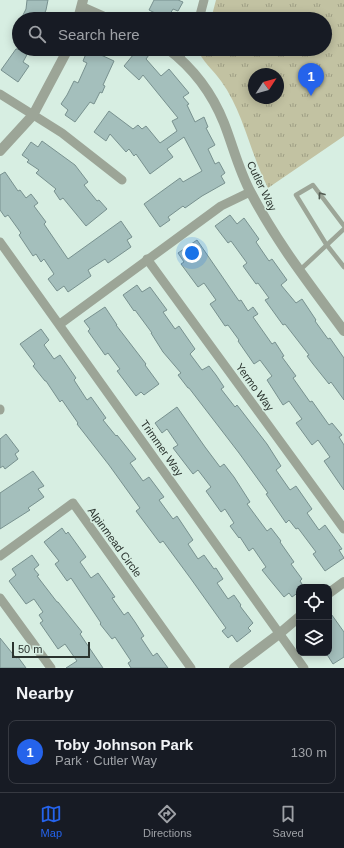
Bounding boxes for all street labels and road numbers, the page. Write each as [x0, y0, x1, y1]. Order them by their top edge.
street label: Cutler Way [245, 159, 279, 213]
street label: Yermo Way [234, 361, 277, 414]
street label: Trimmer Way [138, 418, 186, 479]
street label: Alpinmead Circle [86, 505, 144, 579]

